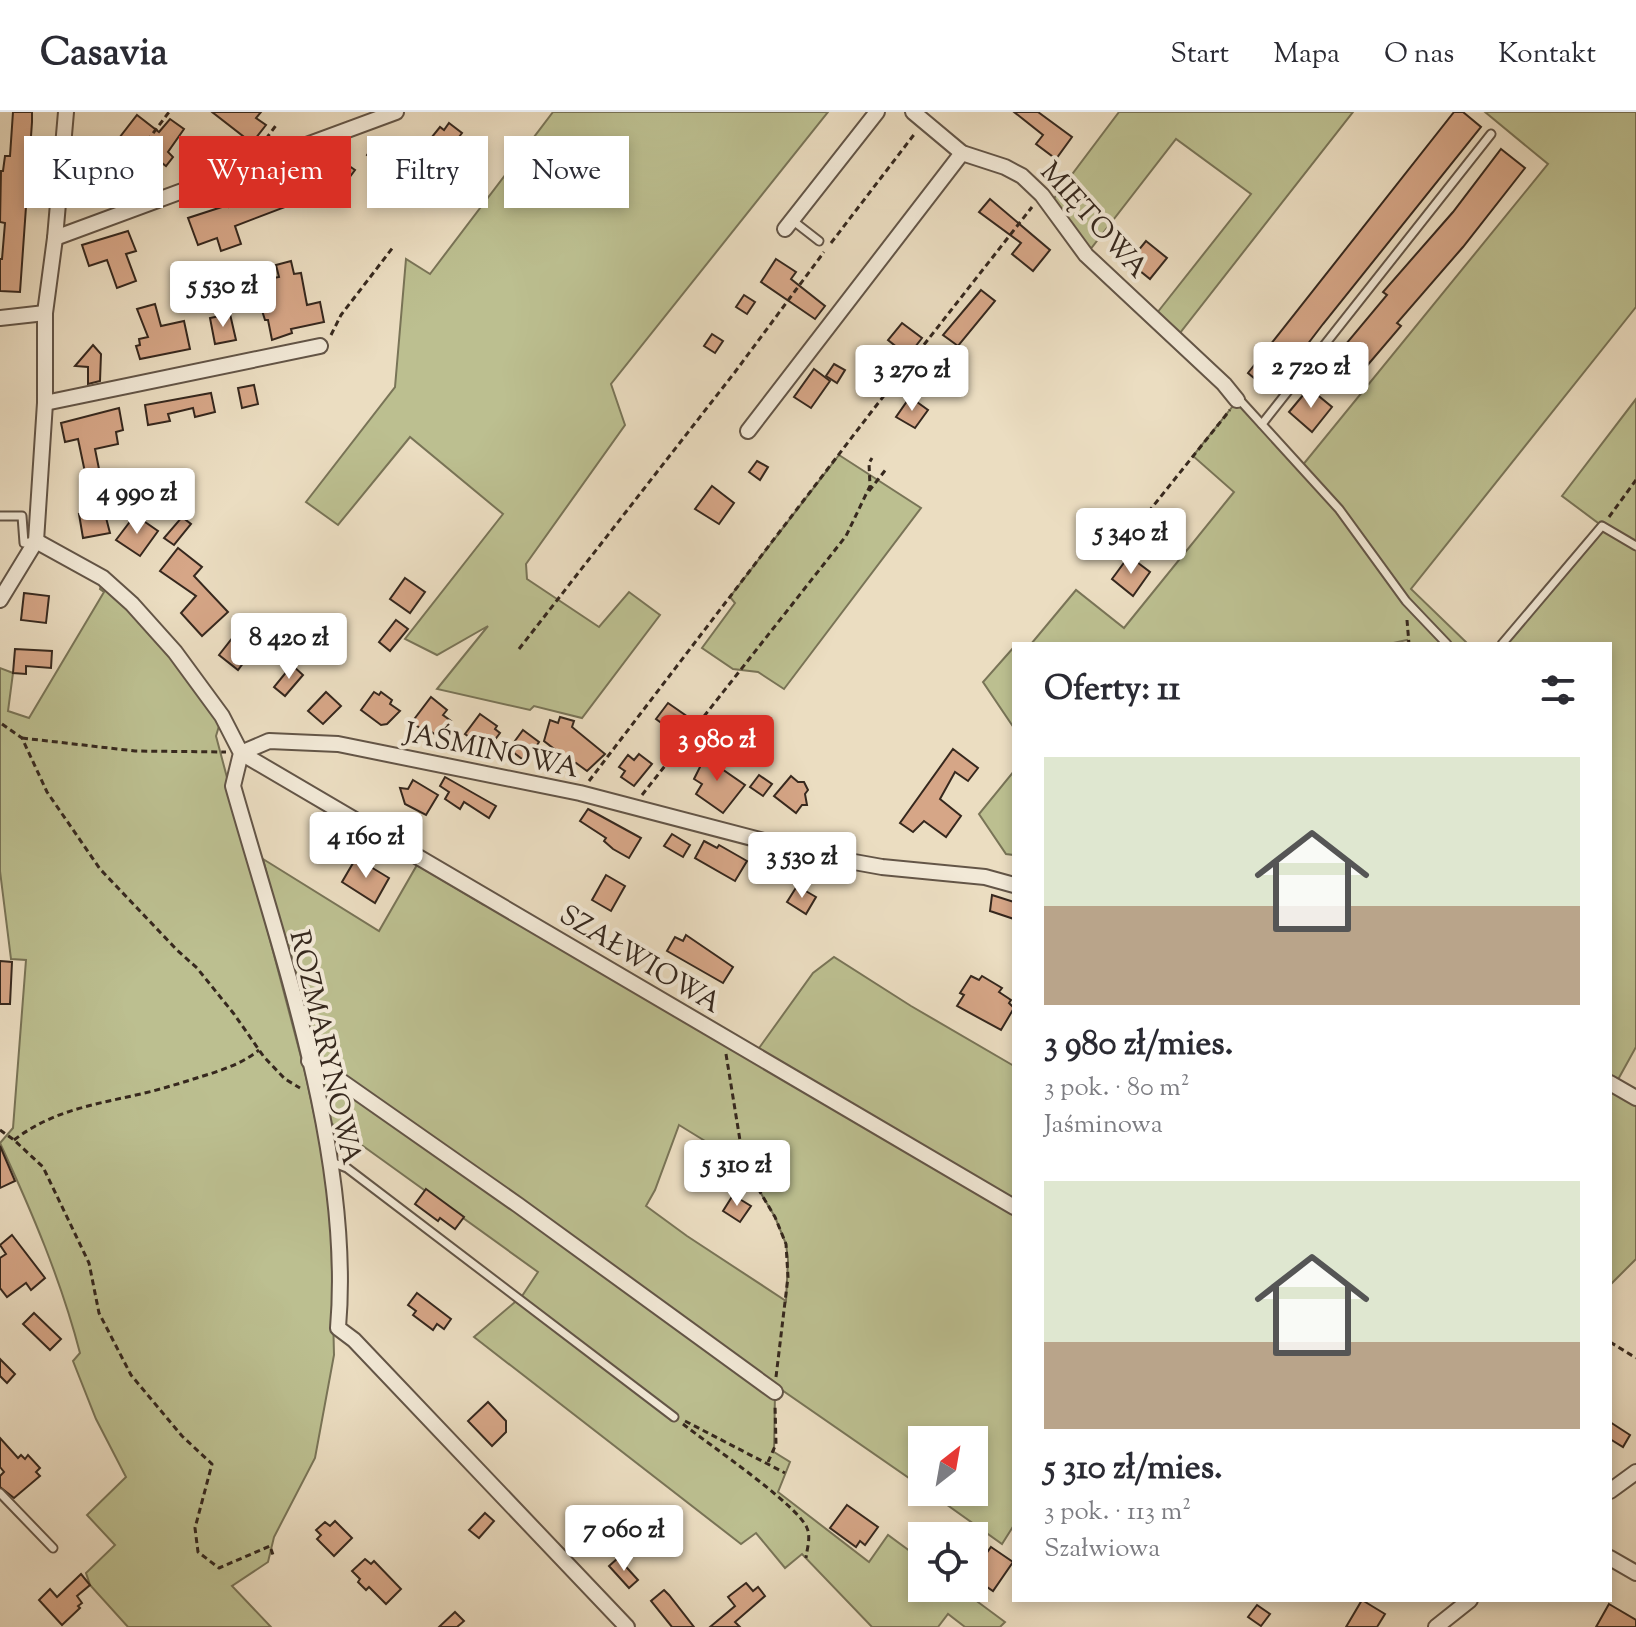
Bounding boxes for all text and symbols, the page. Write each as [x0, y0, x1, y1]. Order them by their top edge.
text: Casavia [40, 28, 168, 82]
text: Start [1170, 35, 1229, 75]
text: Mapa [1273, 35, 1340, 75]
text: O nas [1384, 35, 1454, 75]
text: Kontakt [1498, 35, 1596, 75]
chip: Kupno [24, 136, 163, 208]
chip: Wynajem [179, 136, 351, 208]
chip: Filtry [367, 136, 488, 208]
chip: Nowe [504, 136, 629, 208]
street label: MIĘTOWA [1030, 154, 1156, 288]
pin: 5 530 zł [140, 261, 306, 329]
text: 5 530 zł [188, 268, 258, 305]
pin: 2 720 zł [1228, 342, 1394, 410]
pin: 3 270 zł [829, 345, 995, 413]
text: 2 720 zł [1271, 349, 1351, 386]
text: 3 270 zł [873, 352, 951, 389]
pin: 4 990 zł [54, 468, 220, 536]
text: 4 990 zł [97, 475, 177, 512]
pin: 5 340 zł [1048, 508, 1214, 576]
text: 5 340 zł [1094, 515, 1168, 552]
pin: 8 420 zł [206, 613, 372, 681]
text: 8 420 zł [249, 620, 329, 657]
text: Oferty: 11 [1044, 666, 1180, 715]
icon: filters [1536, 668, 1580, 712]
street label: JAŚMINOWA [399, 714, 582, 790]
pin: 3 980 zł [634, 715, 800, 783]
text: 3 980 zł [678, 722, 756, 759]
icon: home [1240, 809, 1384, 953]
pin: 4 160 zł [283, 812, 449, 880]
text: 4 160 zł [328, 819, 404, 856]
pin: 3 530 zł [719, 832, 885, 900]
text: 3 530 zł [766, 839, 838, 876]
street label: SZAŁWIOWA [551, 896, 728, 1025]
street label: ROZMARYNOWA [278, 927, 371, 1169]
text: 3 980 zł/mies. [1044, 1021, 1233, 1070]
text: 3 pok. · 80 m² [1044, 1070, 1189, 1107]
text: Jaśminowa [1044, 1107, 1163, 1144]
pin: 5 310 zł [654, 1140, 820, 1208]
text: 5 310 zł [702, 1147, 772, 1184]
icon: home [1240, 1233, 1384, 1377]
north arrow [908, 1426, 988, 1506]
map controls [908, 1426, 988, 1602]
text: 5 310 zł/mies. [1044, 1445, 1223, 1494]
text: 3 pok. · 113 m² [1044, 1494, 1191, 1531]
pin: 7 060 zł [541, 1505, 707, 1573]
text: 7 060 zł [583, 1512, 665, 1549]
button: locate [908, 1522, 988, 1602]
text: Szałwiowa [1044, 1531, 1160, 1568]

